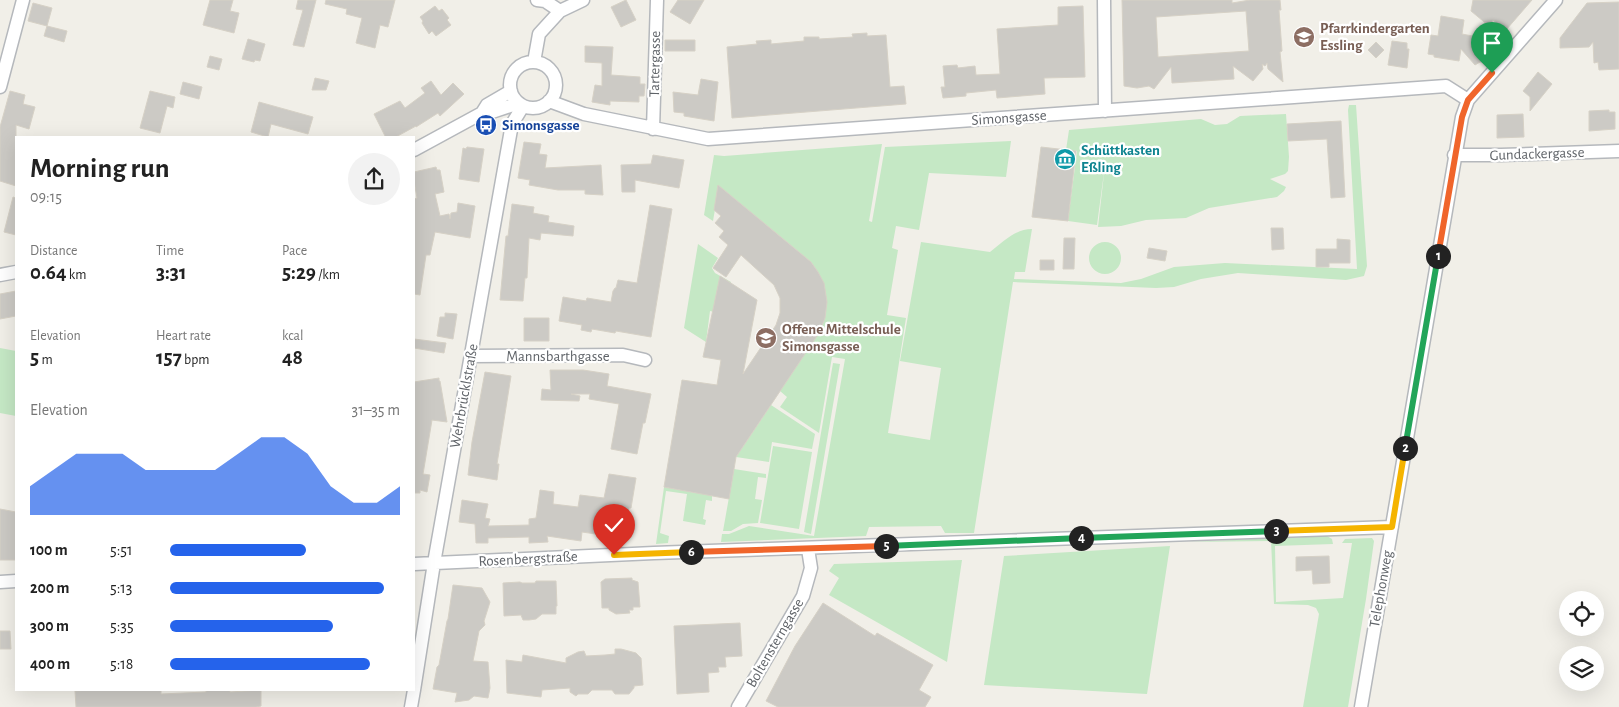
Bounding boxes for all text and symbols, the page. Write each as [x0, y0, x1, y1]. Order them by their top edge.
place label: Pfarrkindergarten Essling [1320, 21, 1430, 53]
pin [1471, 22, 1513, 73]
school or university icon: Pfarrkindergarten Essling [1292, 25, 1316, 49]
icon: arrive [1478, 29, 1506, 57]
street label: Tartergasse [647, 31, 663, 97]
street label: Simonsgasse [971, 108, 1047, 128]
bus stop icon: Simonsgasse [474, 113, 498, 137]
place label: Simonsgasse [502, 118, 580, 133]
place label: Schüttkasten Eßling [1081, 143, 1160, 175]
street label: Gundackergasse [1489, 145, 1585, 163]
museum icon: Schüttkasten Eßling [1053, 147, 1077, 171]
button: share [348, 153, 400, 205]
text: Morning run [30, 155, 170, 183]
text: 09:15 [30, 189, 62, 205]
text: Distance [30, 244, 77, 258]
text: Time [156, 244, 184, 258]
text: Pace [282, 244, 307, 258]
pin: 1 [1426, 244, 1450, 268]
text: 1 [1436, 249, 1441, 263]
text: 0.64 [30, 262, 66, 283]
text: 3:31 [156, 262, 186, 283]
text: 5:29 [282, 262, 316, 283]
text: km [66, 268, 86, 282]
text: /km [316, 268, 340, 282]
place label: Offene Mittelschule Simonsgasse [782, 322, 901, 354]
school or university icon: Offene Mittelschule Simonsgasse [754, 326, 778, 350]
text: Elevation [30, 329, 81, 343]
text: Heart rate [156, 329, 211, 343]
text: kcal [282, 329, 303, 343]
street label: Wehrbrücklstraße [447, 343, 481, 449]
text: 5 [30, 347, 39, 368]
text: 157 [156, 347, 182, 368]
text: 48 [282, 347, 303, 368]
street label: Mannsbarthgasse [506, 349, 610, 364]
text: m [39, 353, 53, 367]
text: bpm [182, 353, 209, 367]
text: Elevation [30, 402, 88, 418]
text: 31–35 m [352, 402, 400, 418]
pin: 2 [1392, 436, 1418, 460]
text: 2 [1402, 441, 1409, 455]
pin [593, 504, 635, 555]
icon: check [600, 511, 628, 539]
pin: 3 [1264, 518, 1288, 544]
text: 3 [1273, 524, 1280, 538]
pin: 4 [1068, 526, 1094, 550]
text: 4 [1078, 531, 1085, 545]
pin: 5 [874, 534, 898, 558]
text: 5 [883, 539, 890, 553]
pin: 6 [678, 540, 704, 564]
text: 100 m [30, 542, 68, 558]
text: 5:51 [110, 542, 133, 558]
text: 6 [688, 545, 695, 559]
street label: Rosenbergstraße [478, 549, 578, 569]
street label: Telephonweg [1367, 549, 1395, 629]
text: 200 m [30, 580, 70, 596]
text: 5:13 [110, 580, 132, 596]
map controls [1559, 591, 1604, 691]
button: locate [1559, 591, 1604, 636]
street label: Boltensterngasse [744, 596, 807, 690]
text: 300 m [30, 618, 69, 634]
text: 5:35 [110, 618, 134, 634]
button: layers [1559, 646, 1604, 691]
text: 400 m [30, 656, 70, 672]
text: 5:18 [110, 656, 133, 672]

